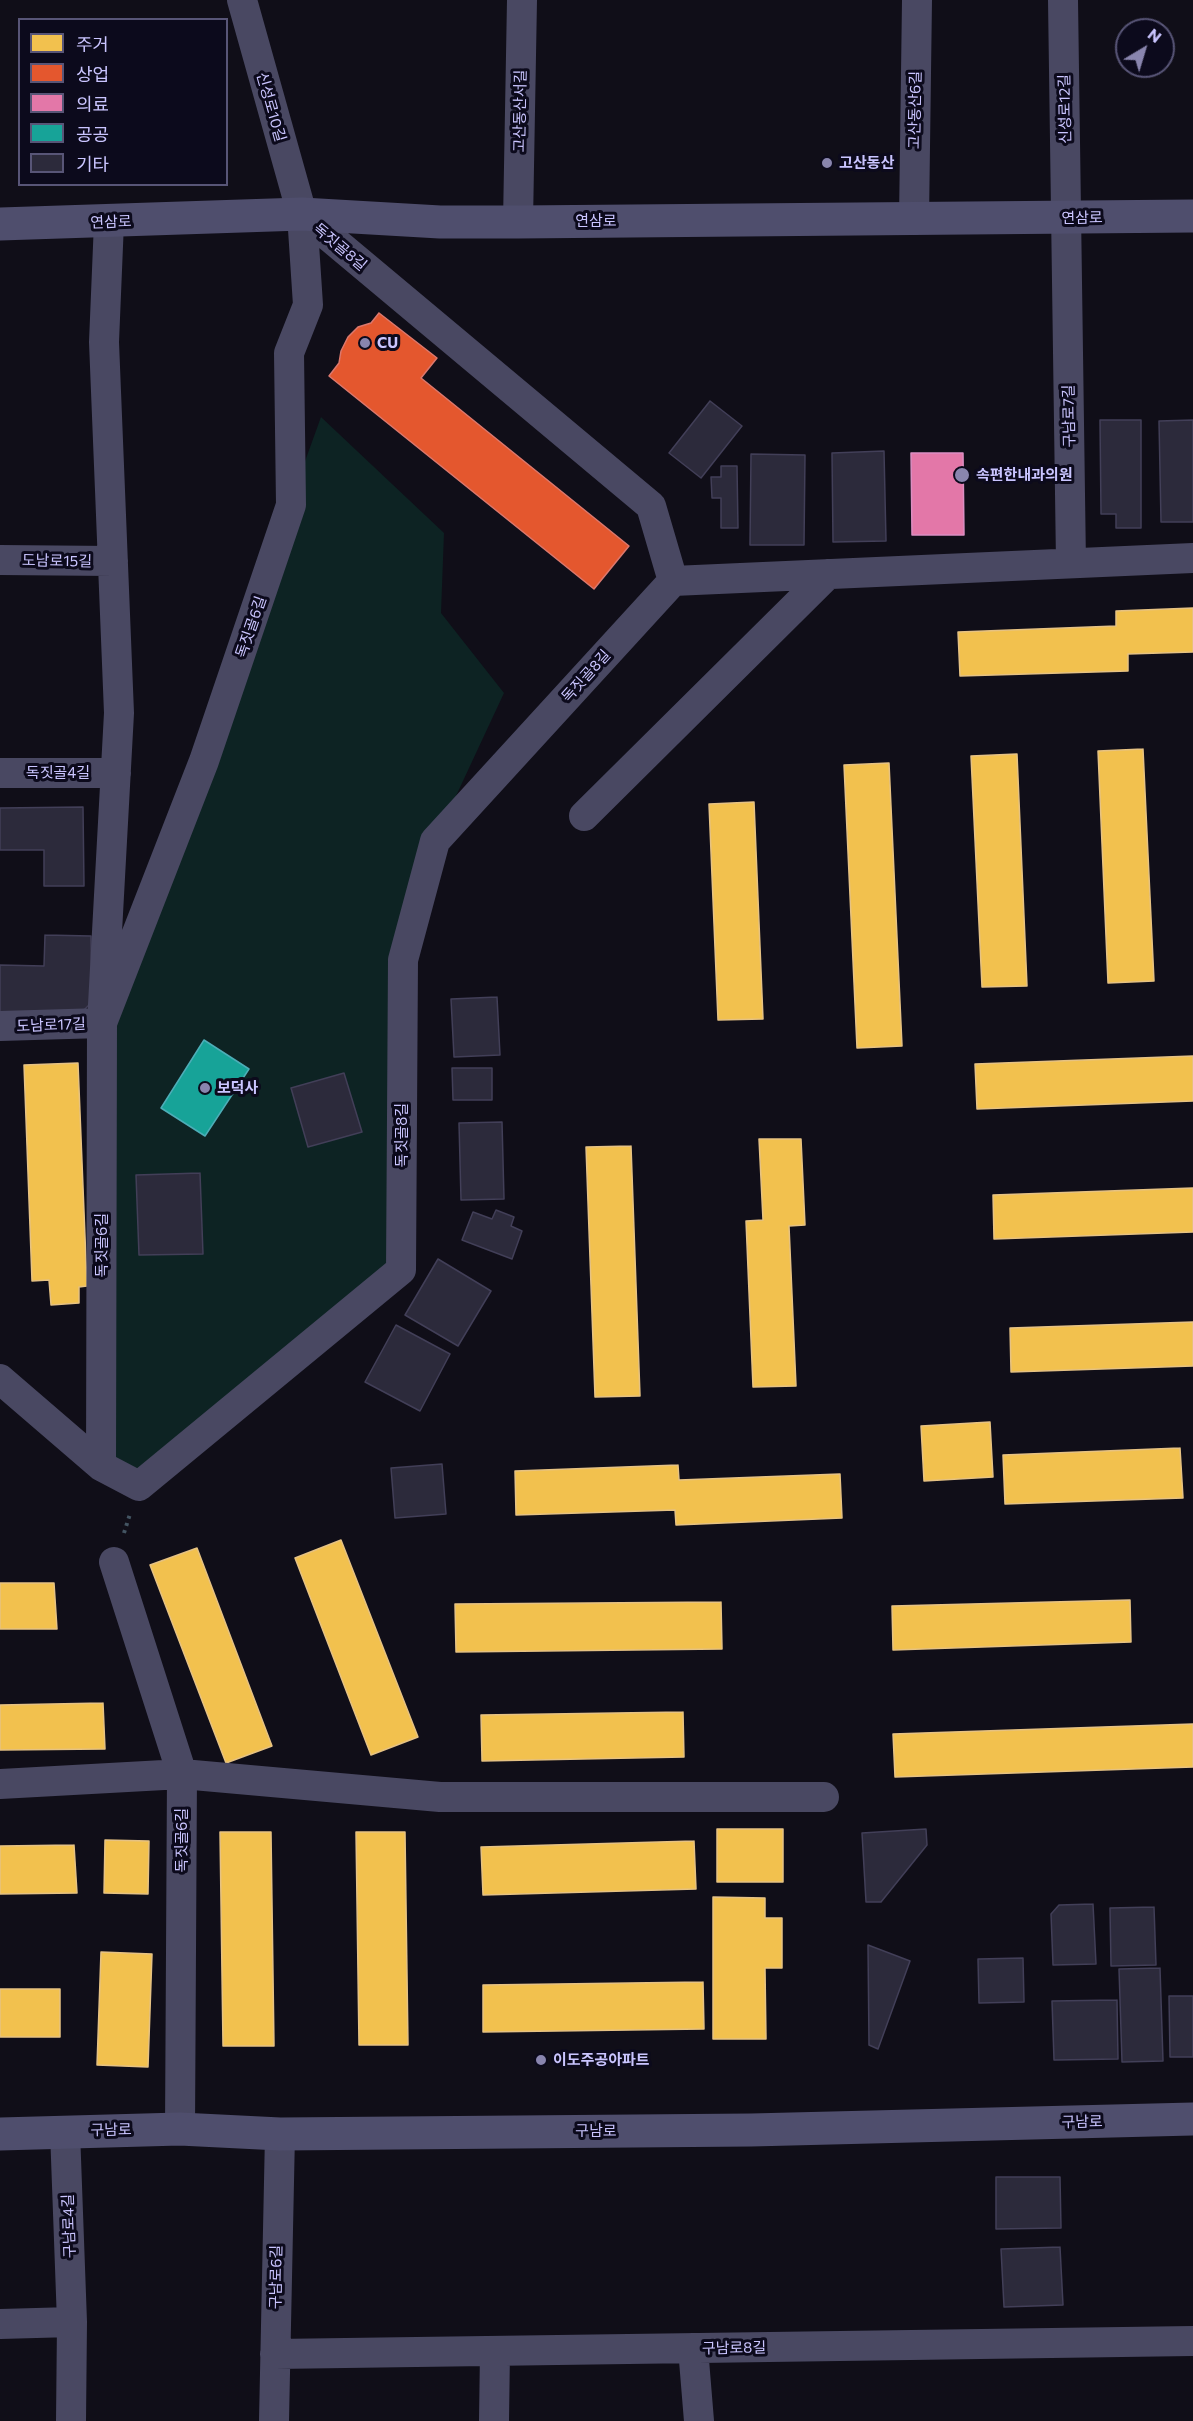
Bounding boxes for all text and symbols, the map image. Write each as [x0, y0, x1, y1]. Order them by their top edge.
legend [18, 18, 228, 186]
north arrow [1115, 18, 1175, 78]
text: N [1145, 24, 1166, 46]
text: 주거 [76, 33, 109, 55]
text: 상업 [76, 63, 109, 85]
street label: 고산동산서길 [510, 69, 530, 153]
street label: 신성로10길 [253, 70, 289, 144]
street label: 고산동산6길 [905, 71, 925, 149]
street label: 신성로12길 [1055, 74, 1075, 144]
text: 의료 [76, 93, 109, 115]
text: 공공 [76, 123, 109, 145]
text: 기타 [76, 153, 109, 175]
place label: 고산동산 [839, 154, 894, 172]
marker: 고산동산 [820, 156, 834, 170]
street label: 연삼로 [1061, 209, 1103, 227]
street label: 연삼로 [90, 212, 132, 232]
street label: 연삼로 [575, 212, 617, 230]
street label: 독짓골8길 [310, 219, 370, 275]
place label: CU [377, 334, 398, 352]
marker: CU [358, 336, 372, 350]
street label: 구남로7길 [1059, 384, 1079, 448]
marker: 속편한내과의원 [953, 466, 971, 484]
place label: 속편한내과의원 [976, 466, 1073, 484]
street label: 도남로15길 [22, 551, 92, 571]
street label: 독짓골6길 [232, 594, 270, 660]
street label: 독짓골8길 [558, 646, 614, 706]
street label: 독짓골4길 [26, 764, 90, 782]
street label: 도남로17길 [16, 1015, 86, 1035]
place label: 보덕사 [217, 1079, 258, 1097]
marker: 보덕사 [198, 1081, 212, 1095]
street label: 독짓골8길 [393, 1103, 411, 1167]
street label: 독짓골6길 [93, 1213, 111, 1277]
street label: 독짓골6길 [173, 1808, 191, 1872]
place label: 이도주공아파트 [553, 2051, 650, 2069]
marker: 이도주공아파트 [534, 2053, 548, 2067]
street label: 구남로 [1061, 2113, 1103, 2131]
street label: 구남로 [90, 2121, 132, 2139]
street label: 구남로 [575, 2122, 617, 2140]
street label: 구남로4길 [59, 2194, 79, 2258]
street label: 구남로6길 [266, 2245, 286, 2309]
street label: 구남로8길 [702, 2338, 766, 2358]

